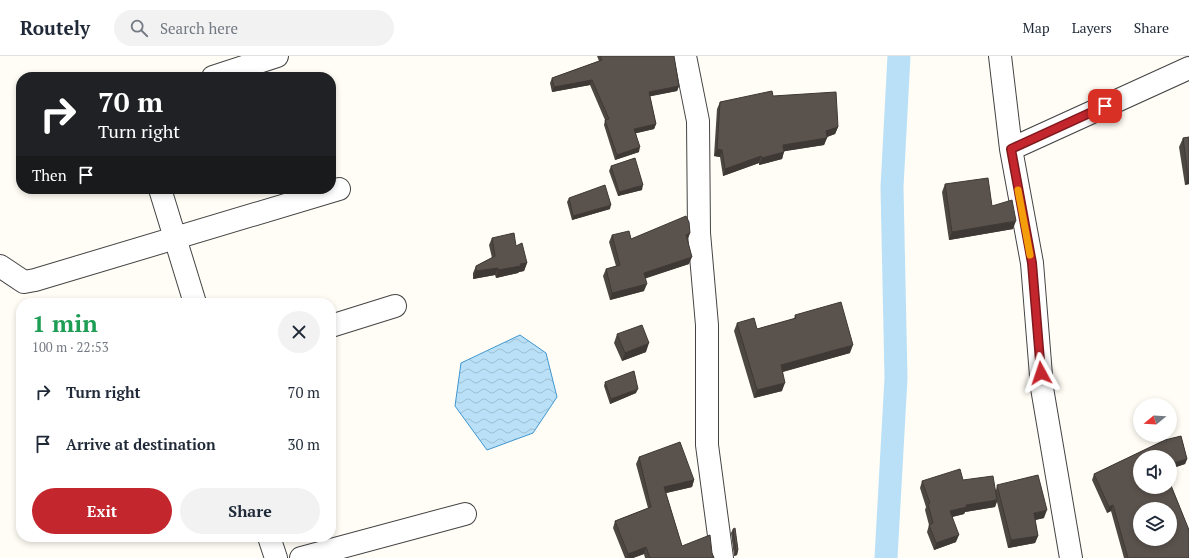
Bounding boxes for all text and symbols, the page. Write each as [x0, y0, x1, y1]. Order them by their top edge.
search box [114, 10, 394, 46]
text: Routely [20, 15, 90, 40]
icon: search [128, 17, 150, 39]
text: Search here [160, 18, 238, 38]
text: Map [1023, 18, 1050, 37]
text: Layers [1072, 18, 1112, 37]
text: Share [1134, 18, 1169, 37]
text: 70 m [98, 83, 163, 120]
icon: right [32, 88, 84, 140]
pin [1088, 89, 1122, 123]
icon: arrive [1094, 95, 1116, 117]
text: Turn right [98, 119, 180, 143]
icon: arrive [75, 164, 97, 186]
text: Then [32, 165, 67, 185]
text: 1 min [32, 307, 98, 339]
button: close [278, 311, 320, 353]
text: 100 m · 22:53 [32, 338, 109, 356]
position arrow [1020, 352, 1062, 394]
icon: right [32, 381, 54, 403]
text: Turn right [66, 382, 141, 402]
text: 70 m [287, 382, 320, 402]
north arrow [1133, 398, 1177, 442]
map controls [1133, 398, 1177, 546]
icon: arrive [32, 433, 54, 455]
text: Arrive at destination [66, 434, 216, 454]
text: 30 m [287, 434, 320, 454]
button: sound [1133, 450, 1177, 494]
button: Exit [32, 488, 172, 534]
button: Share [180, 488, 320, 534]
button: layers [1133, 502, 1177, 546]

